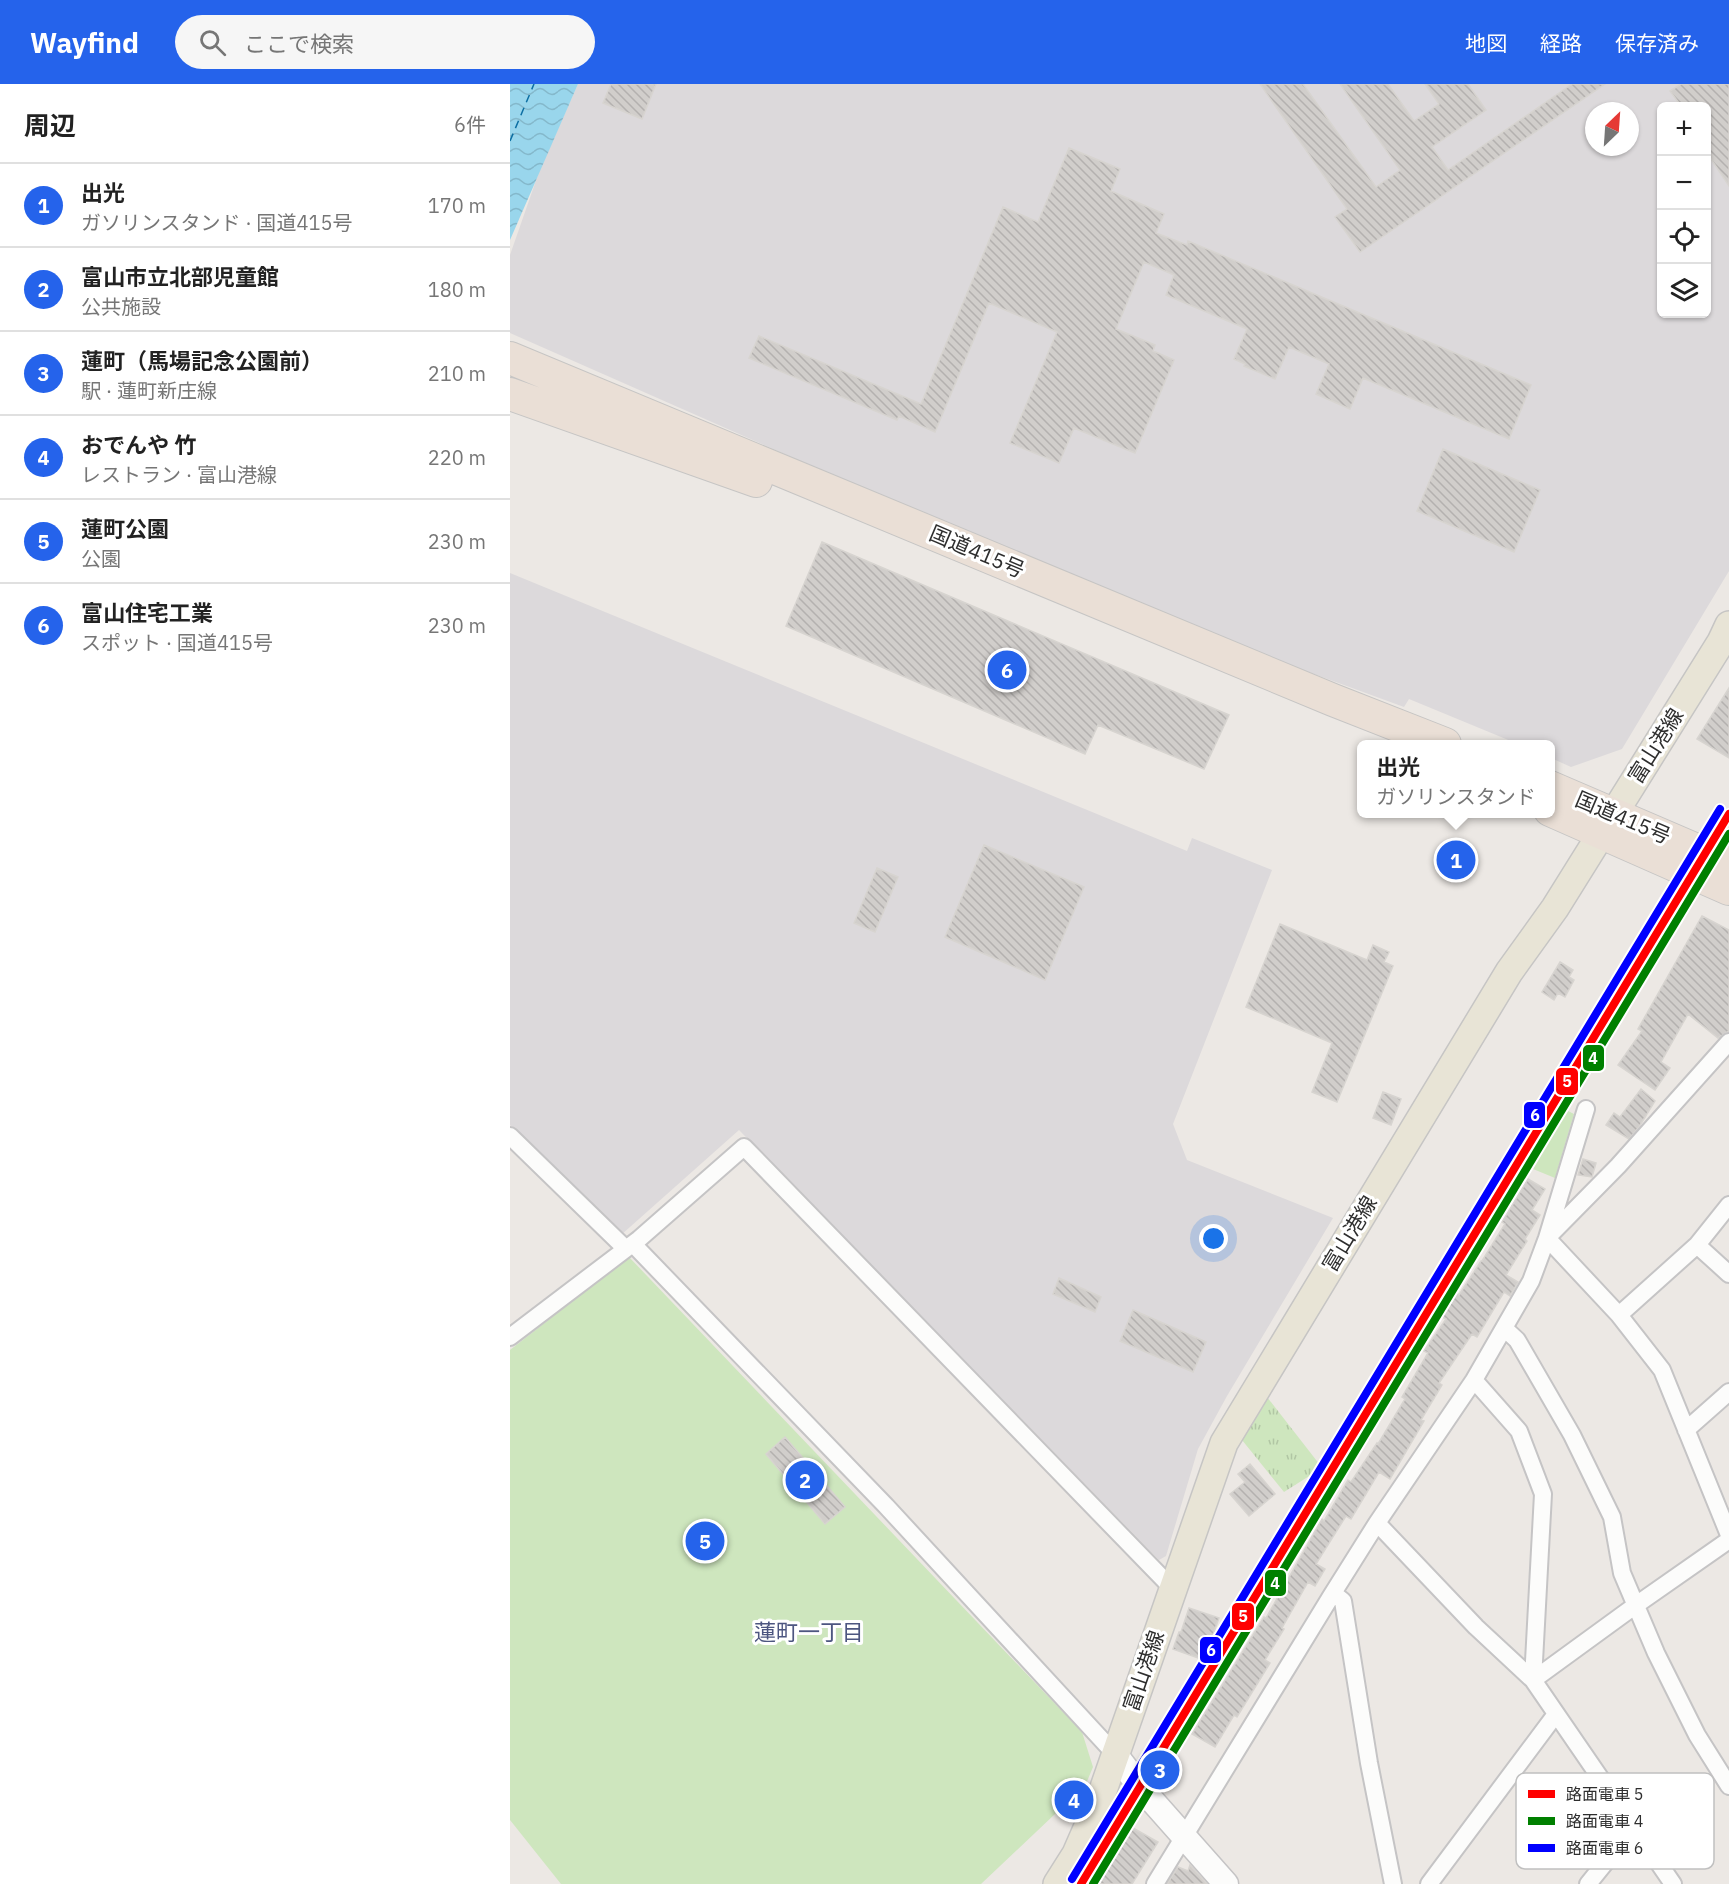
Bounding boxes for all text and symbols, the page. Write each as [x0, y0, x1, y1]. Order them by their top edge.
search box [175, 15, 595, 69]
text: Wayfind [30, 24, 139, 61]
icon: search [196, 26, 229, 59]
text: ここで検索 [244, 29, 354, 58]
text: 地図 [1465, 29, 1507, 57]
text: 経路 [1540, 29, 1582, 57]
text: 保存済み [1615, 29, 1699, 57]
north arrow [1585, 102, 1639, 156]
map controls [1657, 102, 1711, 318]
button: + [1657, 102, 1711, 156]
text: 周辺 [24, 108, 76, 142]
text: 6件 [454, 111, 486, 138]
button: − [1657, 156, 1711, 210]
text: 出光 [81, 178, 125, 207]
text: 1 [38, 192, 50, 219]
text: 170 m [428, 192, 486, 219]
text: ガソリンスタンド · 国道415号 [81, 209, 353, 236]
button: locate [1657, 210, 1711, 264]
text: 富山市立北部児童館 [81, 262, 279, 291]
button: layers [1657, 264, 1711, 318]
text: 2 [38, 276, 50, 303]
text: 180 m [428, 276, 486, 303]
text: 公共施設 [81, 293, 161, 320]
text: 蓮町（馬場記念公園前） [81, 346, 323, 375]
text: 3 [38, 360, 50, 387]
text: 210 m [428, 360, 486, 387]
text: 駅 · 蓮町新庄線 [81, 377, 217, 404]
text: おでんや 竹 [81, 430, 196, 459]
text: 4 [38, 444, 50, 471]
text: 220 m [428, 444, 486, 471]
text: レストラン · 富山港線 [81, 461, 277, 488]
text: 蓮町公園 [81, 514, 169, 543]
street label: 国道415号 [926, 518, 1029, 584]
text: 5 [38, 528, 50, 555]
text: 230 m [428, 528, 486, 555]
text: 公園 [81, 545, 121, 572]
text: 富山住宅工業 [81, 598, 213, 627]
text: 6 [38, 612, 50, 639]
text: 230 m [428, 612, 486, 639]
text: スポット · 国道415号 [81, 629, 273, 656]
pin: 6 [988, 648, 1026, 692]
street label: 富山港線 [1621, 702, 1689, 789]
popup [1357, 740, 1555, 818]
text: 出光 [1376, 752, 1420, 781]
text: ガソリンスタンド [1376, 783, 1536, 810]
street label: 国道415号 [1572, 784, 1675, 850]
pin: 1 [1436, 838, 1476, 882]
line badge: 4 [1582, 1044, 1605, 1072]
text: 4 [1588, 1048, 1598, 1068]
line badge: 5 [1555, 1067, 1579, 1096]
text: 5 [1562, 1071, 1572, 1091]
line badge: 6 [1523, 1101, 1546, 1129]
text: 6 [1530, 1105, 1540, 1125]
street label: 富山港線 [1316, 1190, 1383, 1277]
your location [1199, 1224, 1228, 1253]
pin: 2 [786, 1458, 824, 1502]
pin: 5 [686, 1518, 724, 1564]
line badge: 4 [1264, 1569, 1287, 1597]
text: 4 [1270, 1573, 1280, 1593]
line badge: 5 [1231, 1602, 1255, 1631]
text: 5 [1238, 1606, 1248, 1626]
district label: 蓮町一丁目 [754, 1617, 864, 1646]
street label: 富山港線 [1116, 1626, 1170, 1715]
line badge: 6 [1199, 1636, 1222, 1664]
text: 6 [1206, 1640, 1216, 1660]
pin: 3 [1140, 1748, 1180, 1792]
legend [1516, 1773, 1714, 1869]
pin: 4 [1054, 1778, 1094, 1822]
text: 路面電車 5 [1566, 1784, 1643, 1804]
text: 路面電車 4 [1566, 1811, 1643, 1831]
text: 路面電車 6 [1566, 1838, 1643, 1858]

